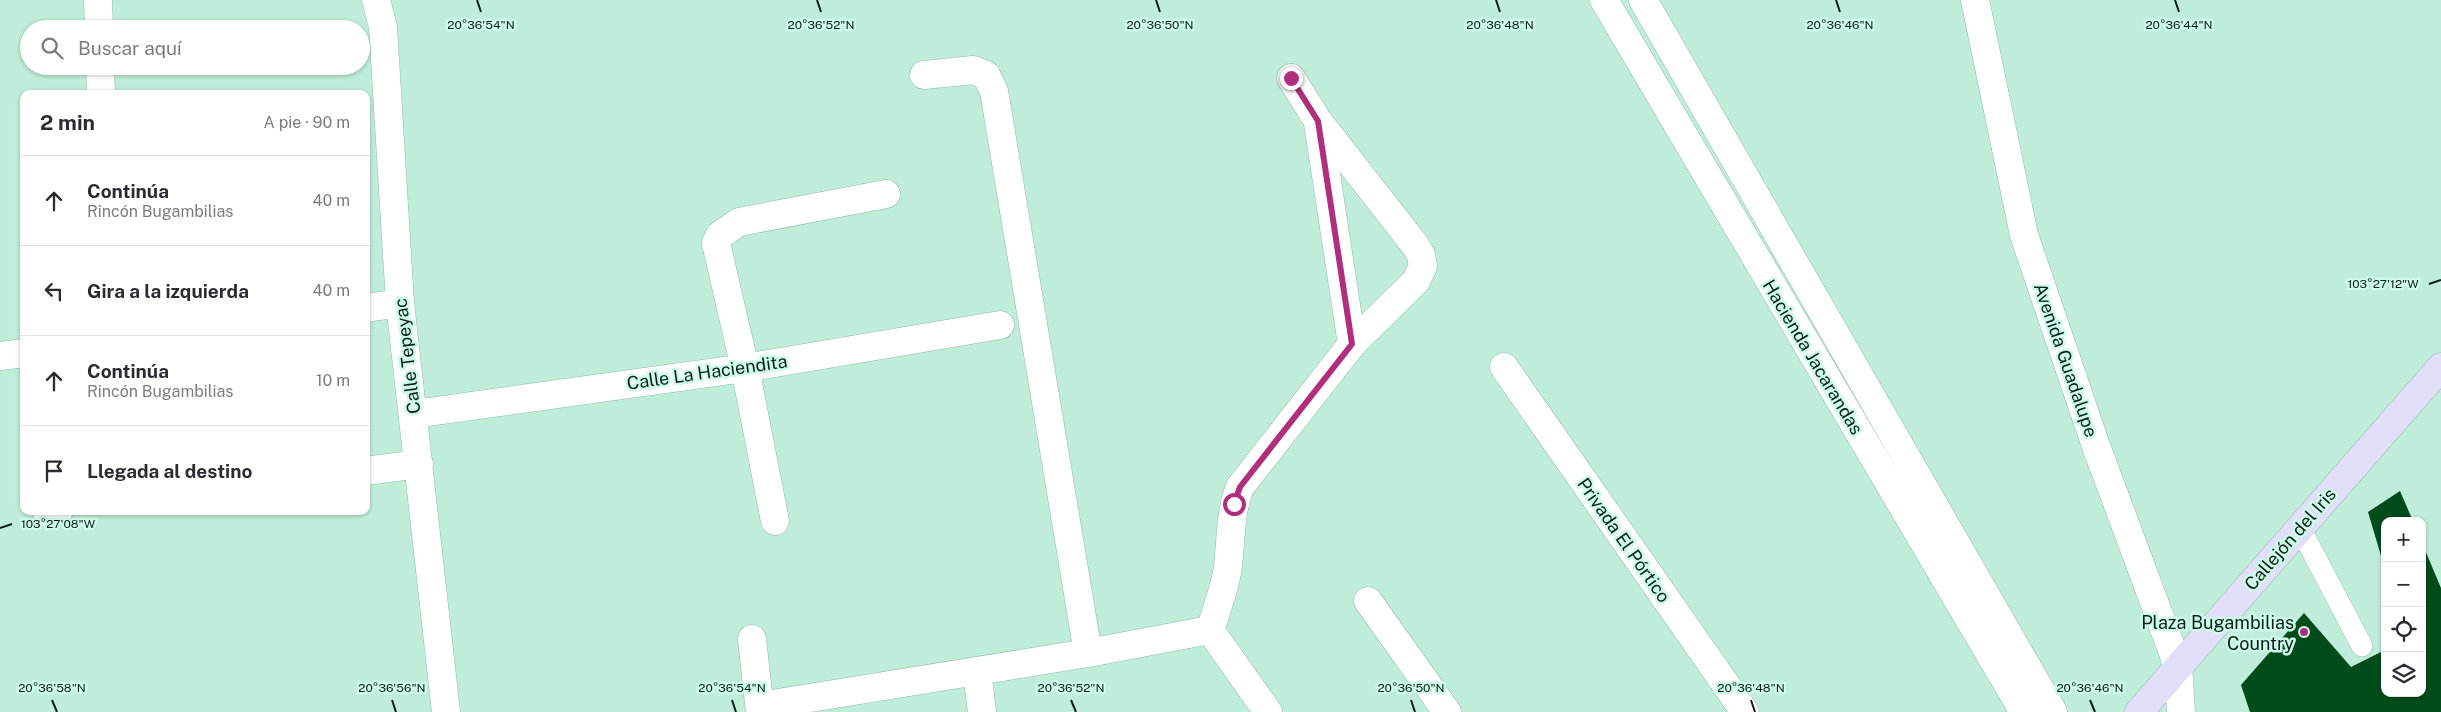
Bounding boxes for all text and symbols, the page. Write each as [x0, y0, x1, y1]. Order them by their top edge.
text: 20°36'54"N [447, 18, 515, 32]
text: 20°36'52"N [788, 18, 854, 32]
text: 20°36'50"N [1126, 18, 1194, 32]
text: 20°36'48"N [1466, 18, 1534, 32]
text: 20°36'46"N [1806, 18, 1874, 32]
text: 20°36'44"N [2145, 18, 2213, 32]
search box [20, 20, 370, 75]
icon: search [38, 34, 66, 62]
text: Buscar aquí [78, 37, 182, 59]
route end [1280, 67, 1303, 90]
text: 2 min [40, 110, 95, 135]
text: A pie · 90 m [264, 113, 350, 132]
text: Continúa [87, 180, 169, 202]
icon: ahead [40, 187, 68, 215]
text: 40 m [312, 191, 350, 210]
text: Rincón Bugambilias [87, 202, 233, 221]
street label: Hacienda Jacarandas [1758, 276, 1868, 438]
icon: left [40, 277, 68, 305]
text: 103°27'12"W [2347, 277, 2419, 291]
text: Gira a la izquierda [87, 280, 249, 302]
street label: Avenida Guadalupe [2030, 280, 2102, 440]
text: 40 m [312, 281, 350, 300]
street label: Calle Tepeyac [389, 297, 425, 415]
street label: Calle La Haciendita [625, 350, 789, 394]
text: Continúa [87, 360, 169, 382]
icon: ahead [40, 367, 68, 395]
text: 10 m [316, 371, 350, 390]
text: Rincón Bugambilias [87, 382, 233, 401]
icon: arrive [40, 457, 68, 485]
text: Llegada al destino [87, 460, 252, 482]
street label: Privada El Pórtico [1573, 474, 1675, 606]
street label: Callejón del Iris [2240, 484, 2340, 594]
route start [1223, 493, 1246, 516]
text: 103°27'08"W [21, 517, 96, 531]
map controls [2381, 517, 2426, 697]
button: + [2381, 517, 2426, 562]
button: − [2381, 562, 2426, 607]
button: locate [2381, 607, 2426, 652]
place label: Plaza Bugambilias Country [2141, 612, 2294, 654]
marker: Plaza Bugambilias Country [2298, 626, 2310, 638]
button: layers [2381, 652, 2426, 697]
text: 20°36'58"N [18, 681, 86, 695]
text: 20°36'56"N [358, 681, 426, 695]
text: 20°36'54"N [698, 681, 766, 695]
text: 20°36'52"N [1038, 681, 1104, 695]
text: 20°36'50"N [1377, 681, 1445, 695]
text: 20°36'48"N [1717, 681, 1785, 695]
text: 20°36'46"N [2056, 681, 2124, 695]

